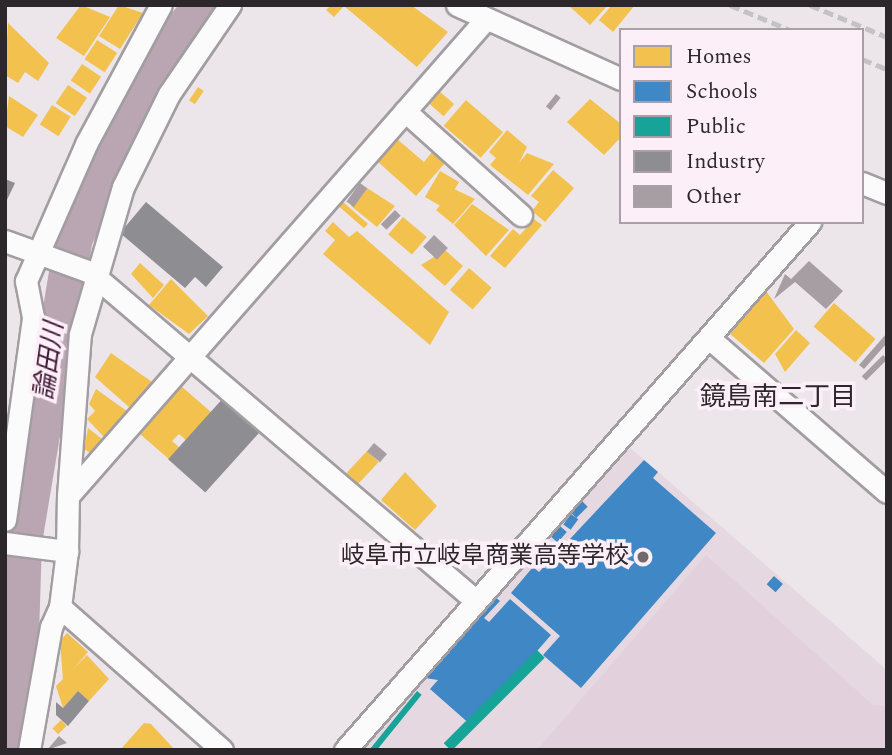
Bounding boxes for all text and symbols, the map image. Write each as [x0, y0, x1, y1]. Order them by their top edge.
legend [619, 28, 864, 224]
text: Homes [686, 41, 752, 73]
text: Schools [686, 76, 758, 108]
text: Public [686, 111, 746, 143]
text: Industry [686, 146, 765, 178]
text: Other [686, 181, 741, 213]
water label: 論田川 [29, 320, 71, 402]
district label: 鏡島南二丁目 [700, 382, 856, 414]
place label: 岐阜市立岐阜商業高等学校 [341, 543, 629, 571]
marker: 岐阜市立岐阜商業高等学校 [635, 549, 651, 565]

